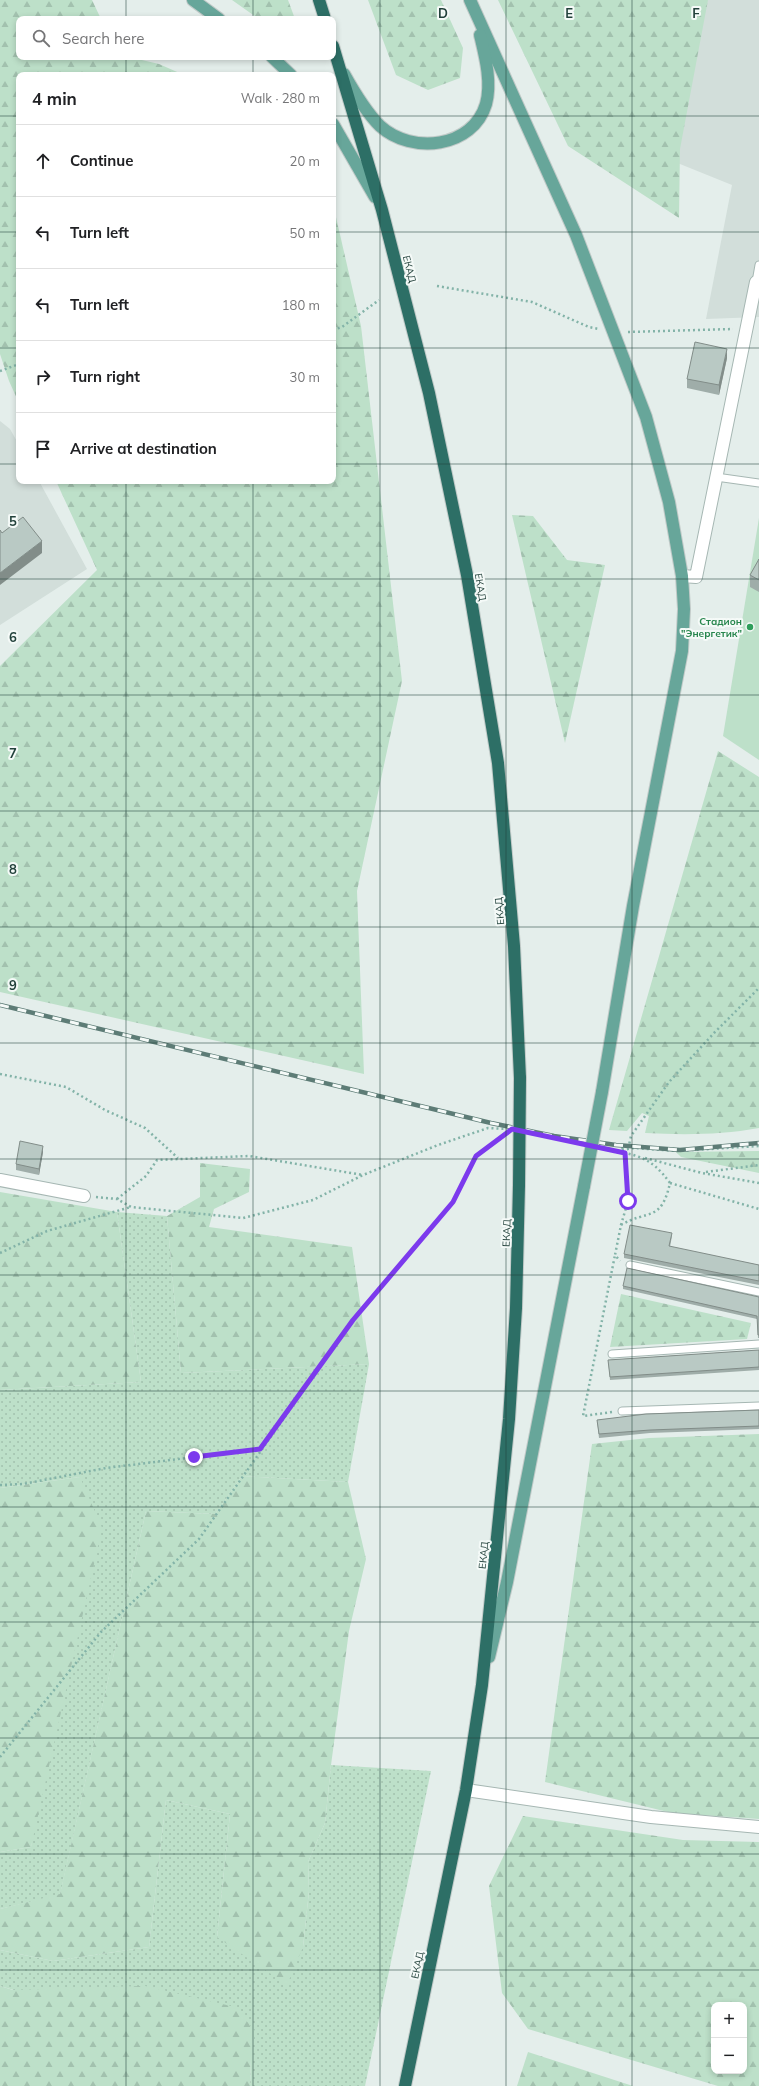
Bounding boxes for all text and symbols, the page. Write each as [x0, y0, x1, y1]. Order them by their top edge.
text: D [438, 5, 448, 21]
text: E [565, 5, 573, 21]
text: F [692, 5, 700, 21]
search box [16, 16, 336, 60]
icon: search [30, 27, 52, 49]
text: Search here [62, 29, 144, 48]
text: 4 min [32, 88, 77, 109]
text: Walk · 280 m [241, 90, 320, 106]
icon: ahead [32, 150, 54, 172]
text: Continue [70, 151, 133, 170]
text: 20 m [290, 153, 320, 169]
icon: left [32, 222, 54, 244]
text: Turn left [70, 223, 129, 242]
text: 50 m [290, 225, 320, 241]
street label: ЕКАД [400, 254, 419, 284]
icon: left [32, 294, 54, 316]
text: Turn left [70, 295, 129, 314]
text: 180 m [282, 297, 320, 313]
icon: right [32, 366, 54, 388]
text: Turn right [70, 367, 140, 386]
text: 30 m [290, 369, 320, 385]
icon: arrive [32, 438, 54, 460]
text: Arrive at destination [70, 439, 217, 458]
text: 5 [9, 513, 17, 529]
street label: ЕКАД [472, 572, 489, 602]
place label: Стадион "Энергетик" [681, 615, 742, 640]
marker: Стадион "Энергетик" [745, 622, 755, 632]
text: 6 [9, 629, 17, 645]
text: 7 [9, 745, 17, 761]
text: 8 [9, 861, 17, 877]
street label: ЕКАД [492, 897, 507, 925]
text: 9 [9, 977, 17, 993]
route start [619, 1192, 637, 1210]
street label: ЕКАД [500, 1219, 513, 1247]
route end [185, 1448, 203, 1466]
street label: ЕКАД [476, 1541, 491, 1569]
street label: ЕКАД [408, 1950, 427, 1980]
map controls [711, 2002, 747, 2074]
button: + [711, 2002, 747, 2038]
button: − [711, 2038, 747, 2074]

